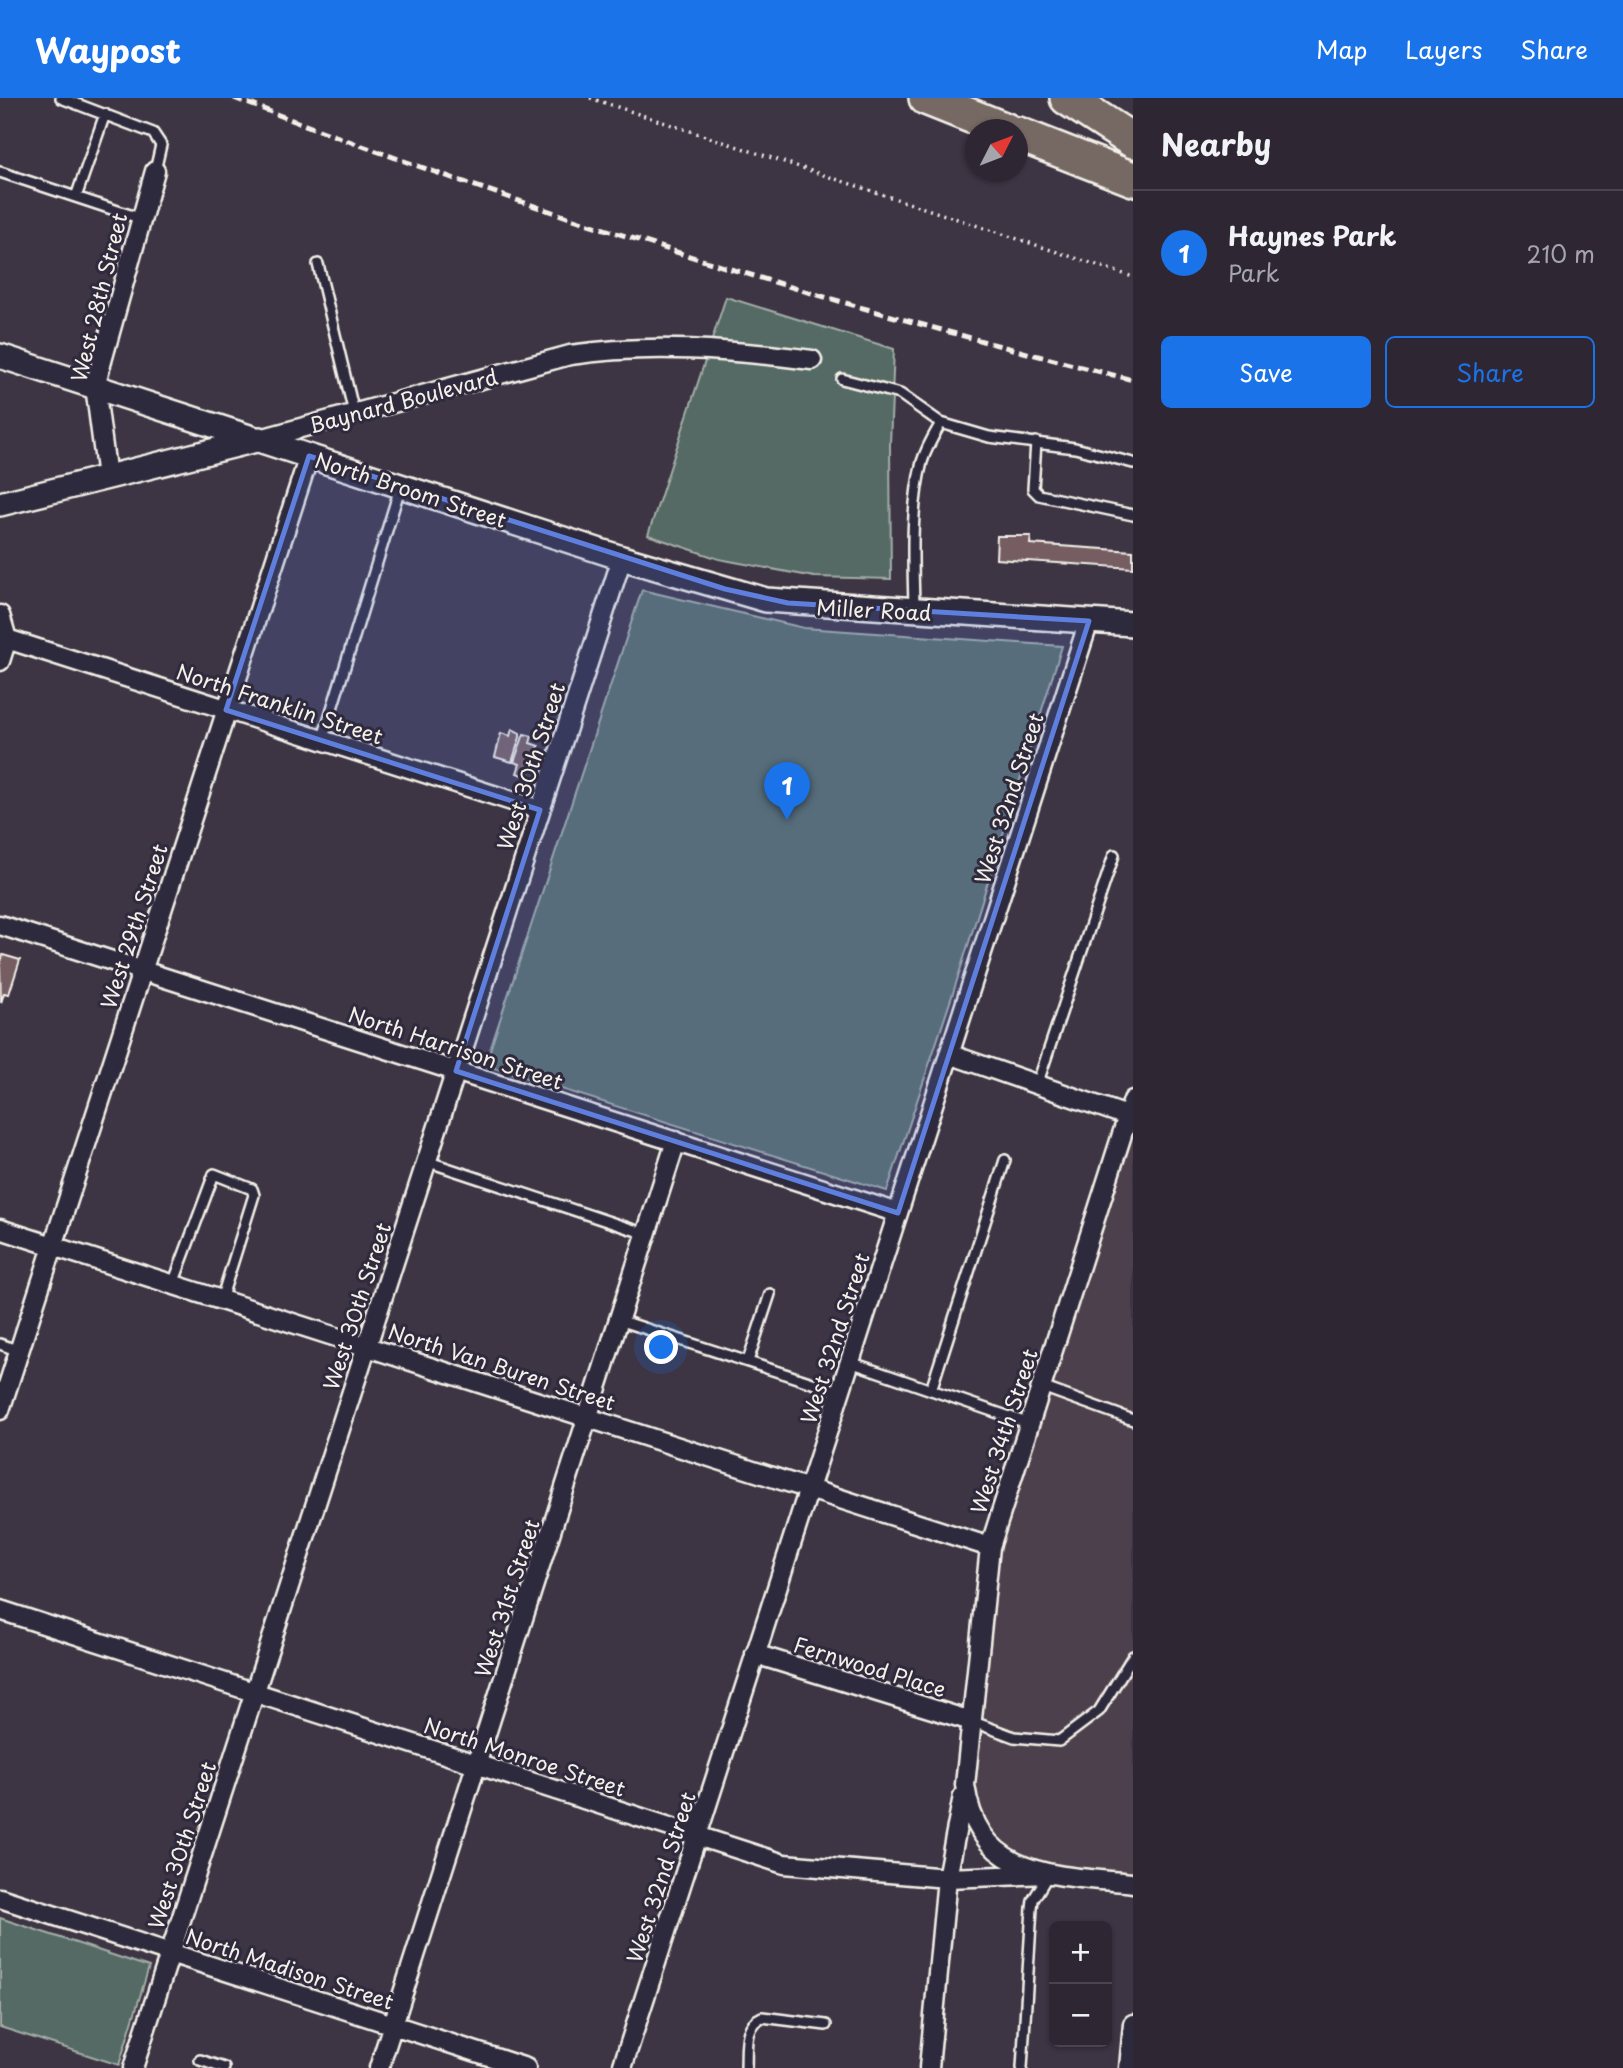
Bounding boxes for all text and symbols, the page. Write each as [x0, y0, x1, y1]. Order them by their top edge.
text: Waypost [35, 24, 181, 74]
text: Map [1316, 31, 1367, 67]
text: Layers [1405, 31, 1482, 67]
text: Share [1520, 31, 1588, 67]
north arrow [965, 119, 1028, 182]
text: Nearby [1161, 121, 1271, 166]
street label: West 28th Street [62, 209, 134, 385]
text: Haynes Park [1228, 216, 1396, 255]
text: 1 [1179, 236, 1190, 271]
text: 210 m [1527, 236, 1595, 271]
text: Park [1228, 255, 1279, 290]
button: Save [1161, 336, 1371, 408]
button: Share [1385, 336, 1595, 408]
street label: Baynard Boulevard [305, 359, 501, 441]
street label: North Broom Street [311, 443, 511, 535]
street label: Miller Road [816, 590, 932, 628]
street label: North Franklin Street [173, 654, 387, 752]
street label: West 30th Street [488, 678, 572, 854]
street label: West 32nd Street [965, 708, 1051, 888]
pin: 1 [764, 762, 810, 820]
street label: West 29th Street [91, 839, 175, 1013]
street label: North Harrison Street [345, 997, 567, 1097]
street label: West 30th Street [314, 1218, 398, 1394]
street label: West 32nd Street [791, 1248, 877, 1428]
street label: North Van Buren Street [384, 1314, 620, 1418]
your location [644, 1330, 678, 1364]
street label: West 34th Street [961, 1344, 1045, 1518]
street label: West 31st Street [465, 1515, 547, 1681]
street label: Fernwood Place [790, 1628, 950, 1704]
street label: North Monroe Street [420, 1708, 630, 1804]
street label: West 30th Street [139, 1757, 223, 1933]
street label: West 32nd Street [617, 1787, 703, 1967]
street label: North Madison Street [182, 1919, 398, 2017]
map controls [1049, 1921, 1112, 2047]
button: + [1049, 1921, 1112, 1984]
button: − [1049, 1984, 1112, 2047]

